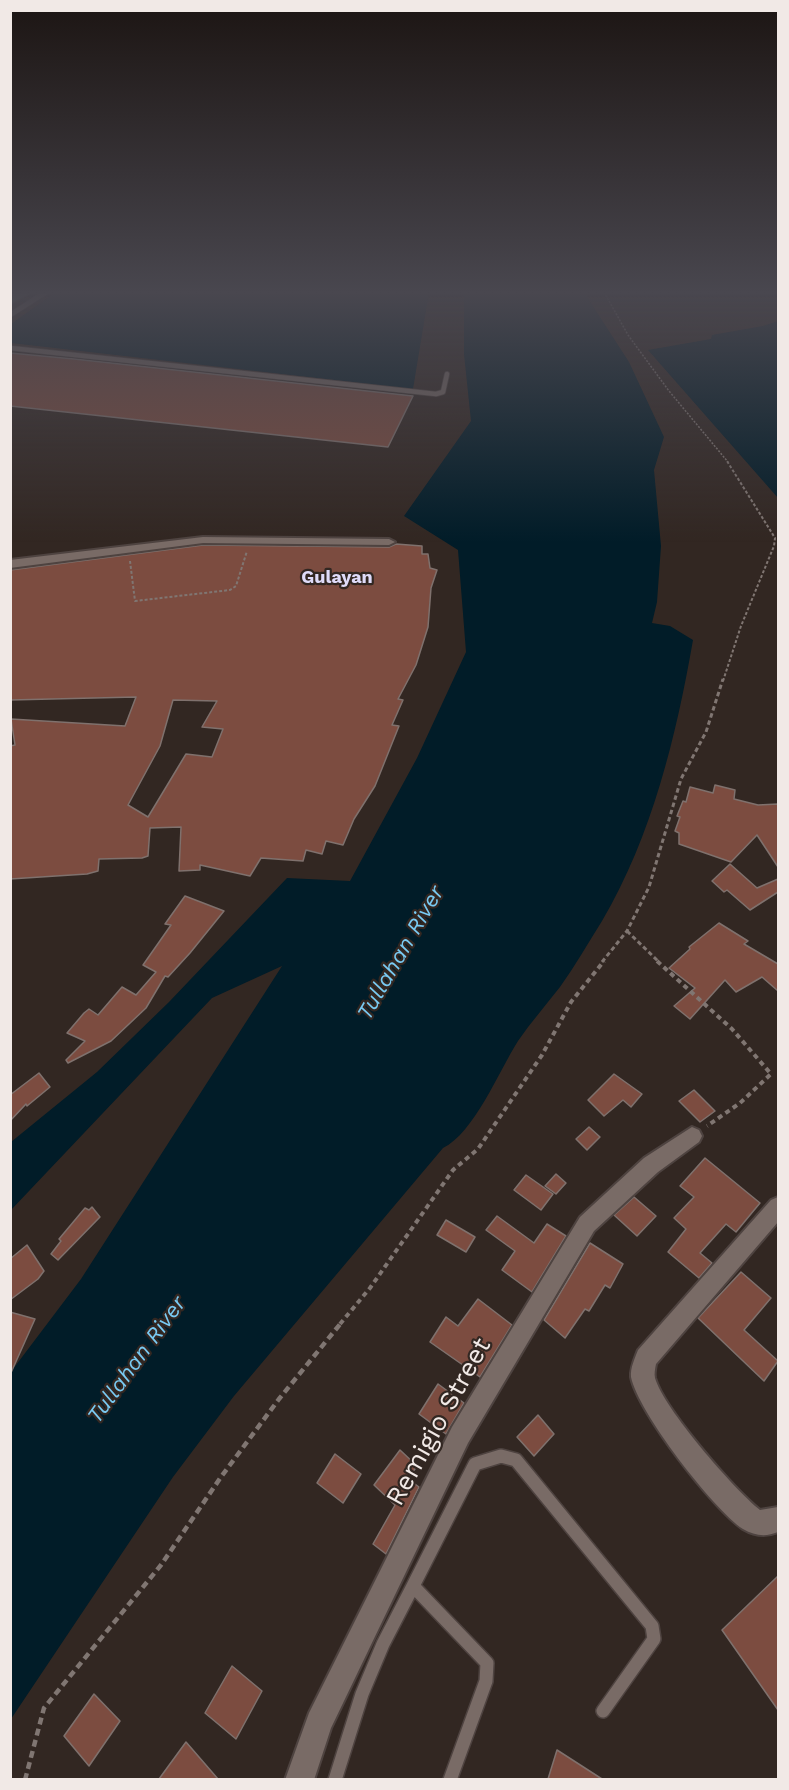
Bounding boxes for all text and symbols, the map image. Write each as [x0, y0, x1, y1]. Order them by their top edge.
district label: Gulayan [301, 567, 373, 589]
water label: Tullahan River [352, 881, 450, 1025]
water label: Tullahan River [82, 1291, 192, 1429]
street label: Remigio Street [380, 1333, 498, 1511]

